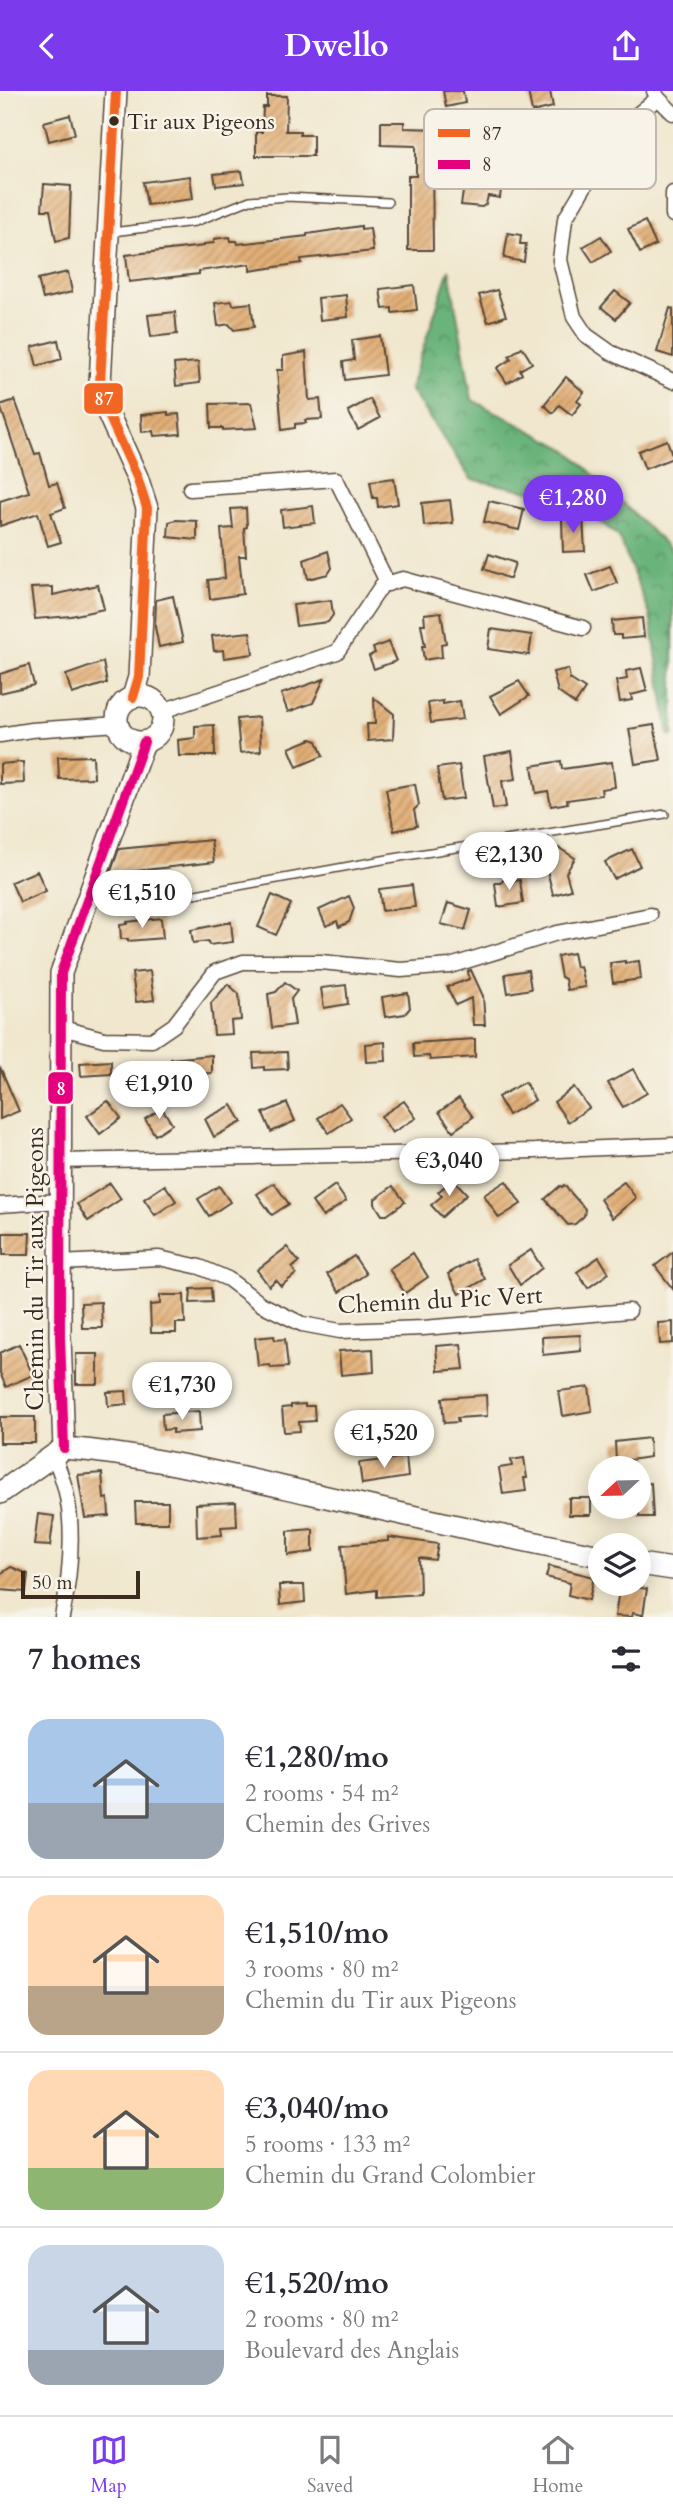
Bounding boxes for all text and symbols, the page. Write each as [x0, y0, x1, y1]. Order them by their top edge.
text: Dwello [284, 24, 389, 68]
icon: back [28, 27, 66, 65]
icon: share [607, 27, 645, 65]
place label: Tir aux Pigeons [127, 107, 275, 137]
legend [424, 109, 656, 189]
marker: Tir aux Pigeons [107, 114, 121, 128]
text: 87 [482, 121, 502, 147]
text: 8 [482, 152, 492, 178]
line badge: 87 [83, 382, 124, 415]
text: 87 [94, 386, 114, 412]
pin: €1,280 [516, 475, 630, 535]
text: €1,280 [539, 482, 607, 513]
pin: €2,130 [452, 833, 566, 892]
text: €2,130 [475, 839, 543, 870]
pin: €1,510 [85, 871, 199, 930]
text: €1,510 [108, 877, 176, 908]
pin: €1,910 [102, 1061, 216, 1121]
text: €1,910 [125, 1068, 193, 1099]
line badge: 8 [47, 1071, 74, 1105]
text: 8 [56, 1076, 66, 1102]
street label: Chemin du Tir aux Pigeons [19, 1127, 52, 1411]
pin: €3,040 [392, 1139, 506, 1198]
text: €3,040 [415, 1145, 483, 1176]
street label: Chemin du Pic Vert [337, 1279, 544, 1322]
pin: €1,730 [125, 1363, 239, 1422]
text: €1,730 [148, 1369, 216, 1400]
pin: €1,520 [327, 1411, 441, 1470]
text: €1,520 [350, 1417, 418, 1448]
north arrow [588, 1456, 651, 1519]
map controls [588, 1456, 651, 1596]
button: layers [588, 1533, 651, 1596]
scale bar [21, 1568, 140, 1600]
text: 50 m [32, 1570, 73, 1596]
text: 7 homes [28, 1639, 141, 1680]
icon: filters [607, 1640, 645, 1678]
text: €1,280/mo [245, 1737, 389, 1778]
icon: home [84, 1747, 168, 1831]
text: 2 rooms · 54 m² [245, 1778, 398, 1809]
text: Chemin des Grives [245, 1809, 430, 1840]
text: €1,510/mo [245, 1913, 389, 1954]
icon: home [84, 1923, 168, 2007]
text: 3 rooms · 80 m² [245, 1954, 398, 1985]
text: Chemin du Tir aux Pigeons [245, 1985, 517, 2016]
text: €3,040/mo [245, 2088, 389, 2129]
icon: home [84, 2098, 168, 2182]
text: 5 rooms · 133 m² [245, 2129, 410, 2160]
text: Chemin du Grand Colombier [245, 2160, 535, 2191]
text: €1,520/mo [245, 2263, 389, 2304]
icon: home [84, 2273, 168, 2357]
text: 2 rooms · 80 m² [245, 2304, 398, 2335]
text: Boulevard des Anglais [245, 2335, 459, 2366]
tab: Map [90, 2431, 128, 2499]
tab: Saved [307, 2431, 353, 2499]
tab: Home [532, 2431, 583, 2499]

